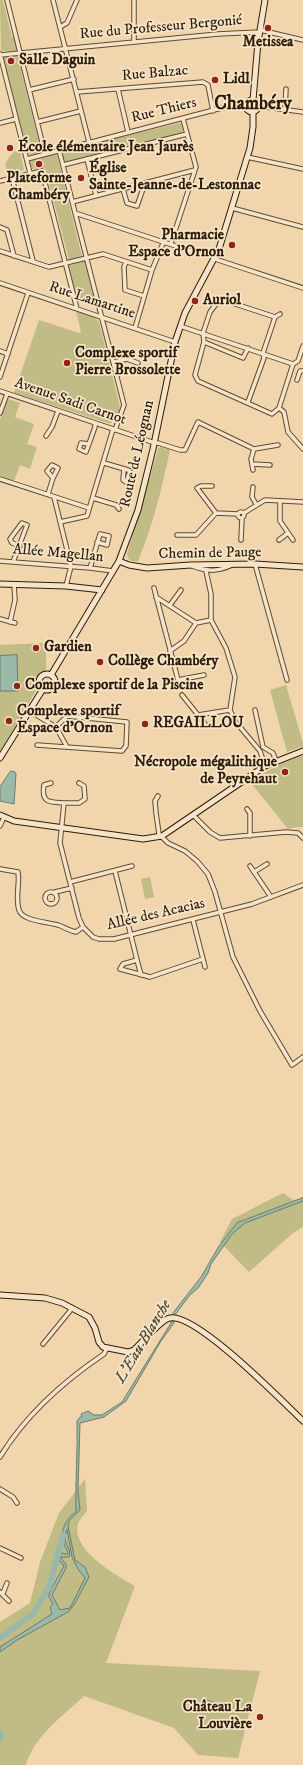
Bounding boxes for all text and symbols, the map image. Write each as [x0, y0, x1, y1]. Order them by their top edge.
street label: Rue du Professeur Bergonié [79, 12, 243, 44]
marker: Metissea [263, 23, 273, 33]
place label: Metissea [243, 34, 293, 52]
place label: Salle Daguin [19, 52, 95, 70]
marker: Salle Daguin [6, 56, 16, 66]
street label: Rue Balzac [121, 62, 189, 86]
place label: Lidl [223, 71, 250, 89]
marker: Lidl [210, 75, 220, 85]
street label: Rue Thiers [130, 94, 198, 128]
district label: Chambéry [214, 94, 292, 116]
place label: École élémentaire Jean Jaurès [18, 139, 194, 157]
marker: École élémentaire Jean Jaurès [5, 143, 15, 153]
marker: Plateforme Chambéry [34, 159, 44, 169]
place label: Église Sainte-Jeanne-de-Lestonnac [89, 160, 261, 195]
place label: Plateforme Chambéry [6, 170, 72, 205]
marker: Église Sainte-Jeanne-de-Lestonnac [76, 173, 86, 183]
place label: Pharmacie Espace d'Ornon [128, 227, 224, 262]
marker: Pharmacie Espace d'Ornon [227, 240, 237, 250]
street label: Rue Lamartine [47, 279, 137, 323]
place label: Auriol [203, 292, 241, 310]
marker: Auriol [190, 296, 200, 306]
place label: Complexe sportif Pierre Brossolette [75, 345, 180, 380]
marker: Complexe sportif Pierre Brossolette [62, 358, 72, 368]
street label: Avenue Sadi Carnot [12, 374, 128, 430]
street label: Route de Léognan [117, 399, 159, 509]
street label: Allée Magellan [12, 541, 104, 567]
street label: Chemin de Pauge [158, 544, 262, 564]
place label: Gardien [44, 639, 92, 657]
marker: Gardien [31, 643, 41, 653]
place label: Collège Chambéry [108, 653, 218, 671]
marker: Collège Chambéry [95, 657, 105, 667]
place label: Complexe sportif de la Piscine [25, 677, 203, 695]
marker: Complexe sportif de la Piscine [12, 681, 22, 691]
place label: Complexe sportif Espace d'Ornon [17, 703, 119, 738]
place label: REGAILLOU [153, 715, 244, 733]
marker: Complexe sportif Espace d'Ornon [4, 716, 14, 726]
marker: REGAILLOU [140, 719, 150, 729]
place label: Nécropole mégalithique de Peyrehaut [134, 754, 277, 789]
marker: Nécropole mégalithique de Peyrehaut [280, 767, 290, 777]
street label: Allée des Acacias [105, 895, 207, 935]
water label: L'Eau Blanche [112, 1297, 176, 1387]
place label: Château La Louvière [183, 1699, 252, 1734]
marker: Château La Louvière [255, 1712, 265, 1722]

